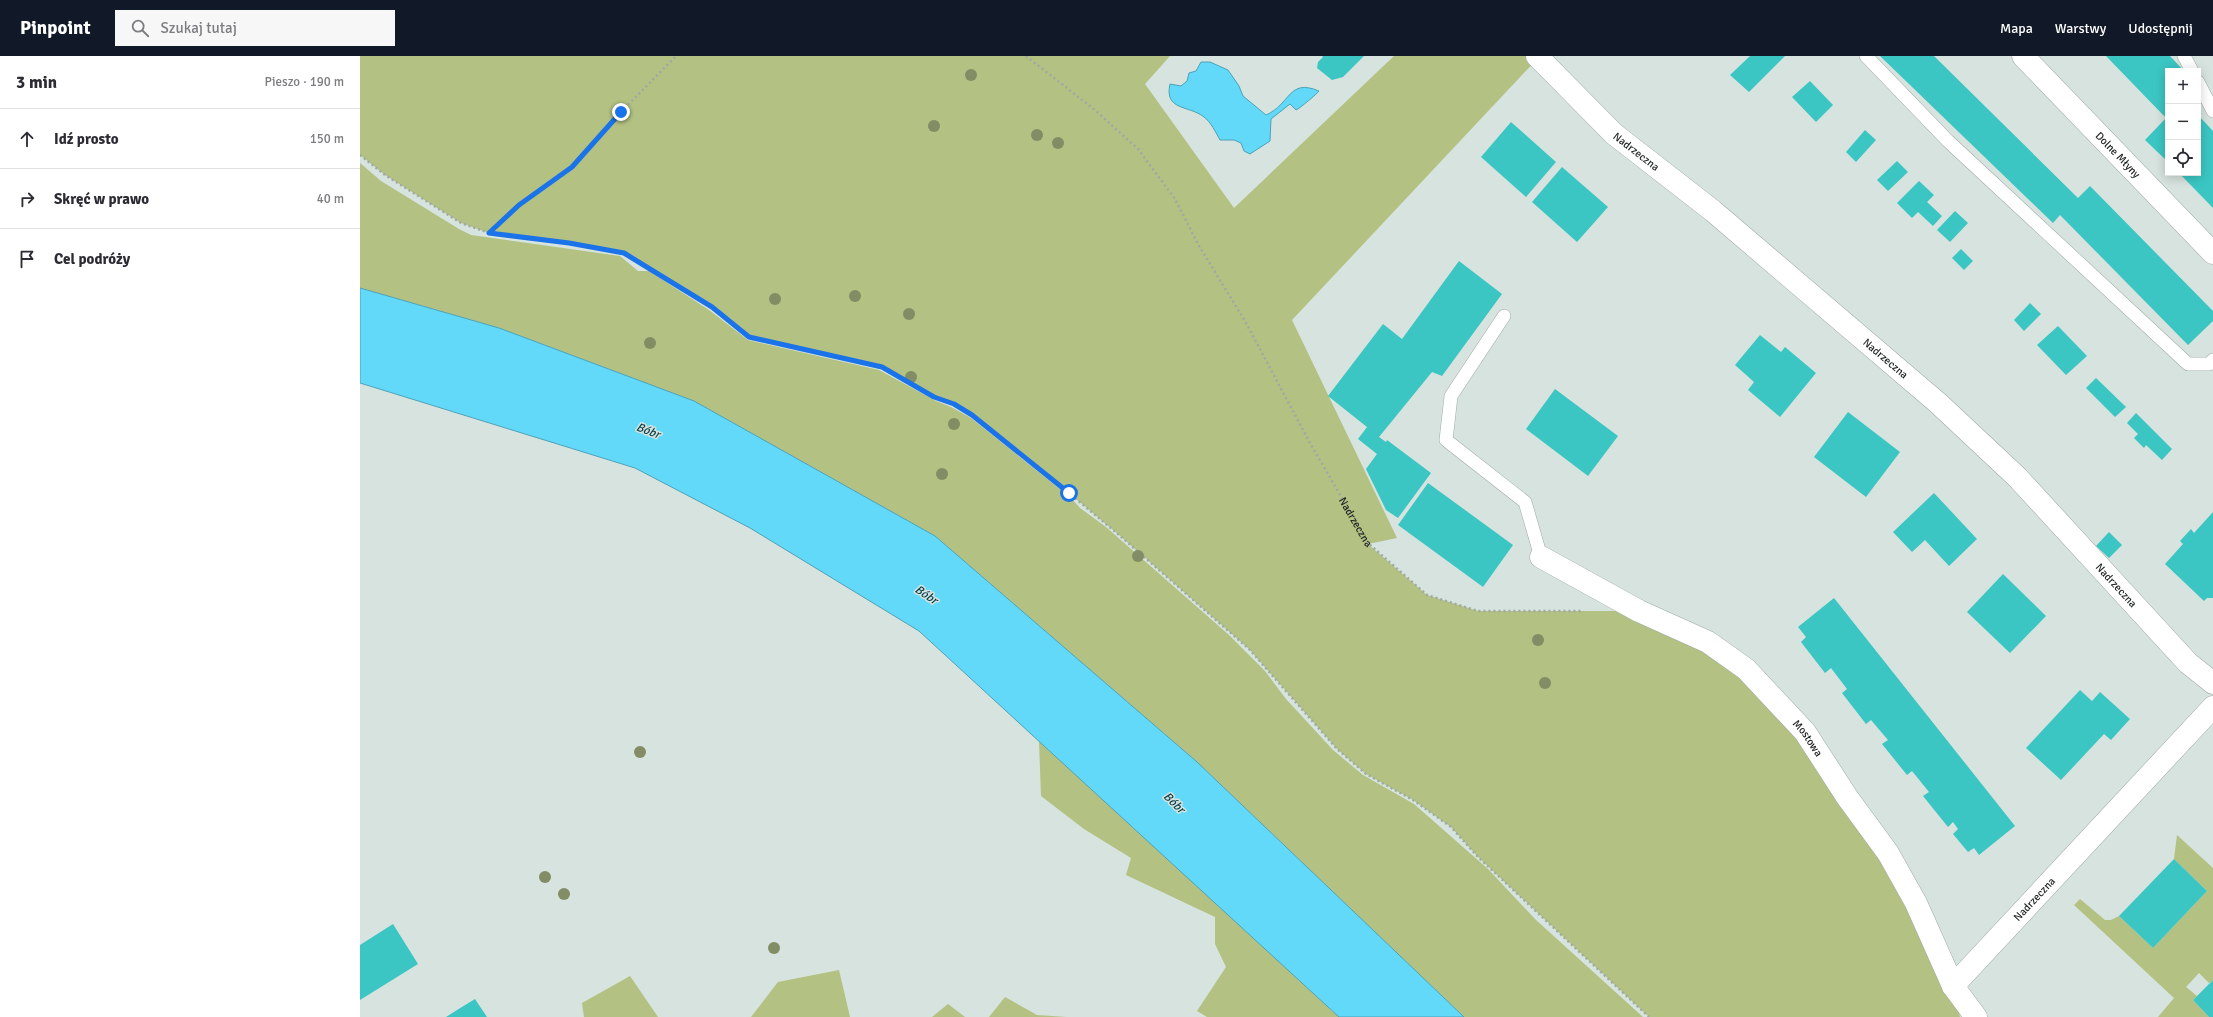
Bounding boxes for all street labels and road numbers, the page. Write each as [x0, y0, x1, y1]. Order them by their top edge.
street label: Nadrzeczna [1611, 129, 1662, 174]
street label: Dolne Młyny [2093, 129, 2144, 181]
street label: Nadrzeczna [1861, 336, 1911, 381]
street label: Nadrzeczna [1336, 495, 1375, 550]
street label: Nadrzeczna [2093, 561, 2140, 610]
street label: Mostowa [1790, 717, 1826, 759]
street label: Nadrzeczna [2011, 874, 2058, 923]

